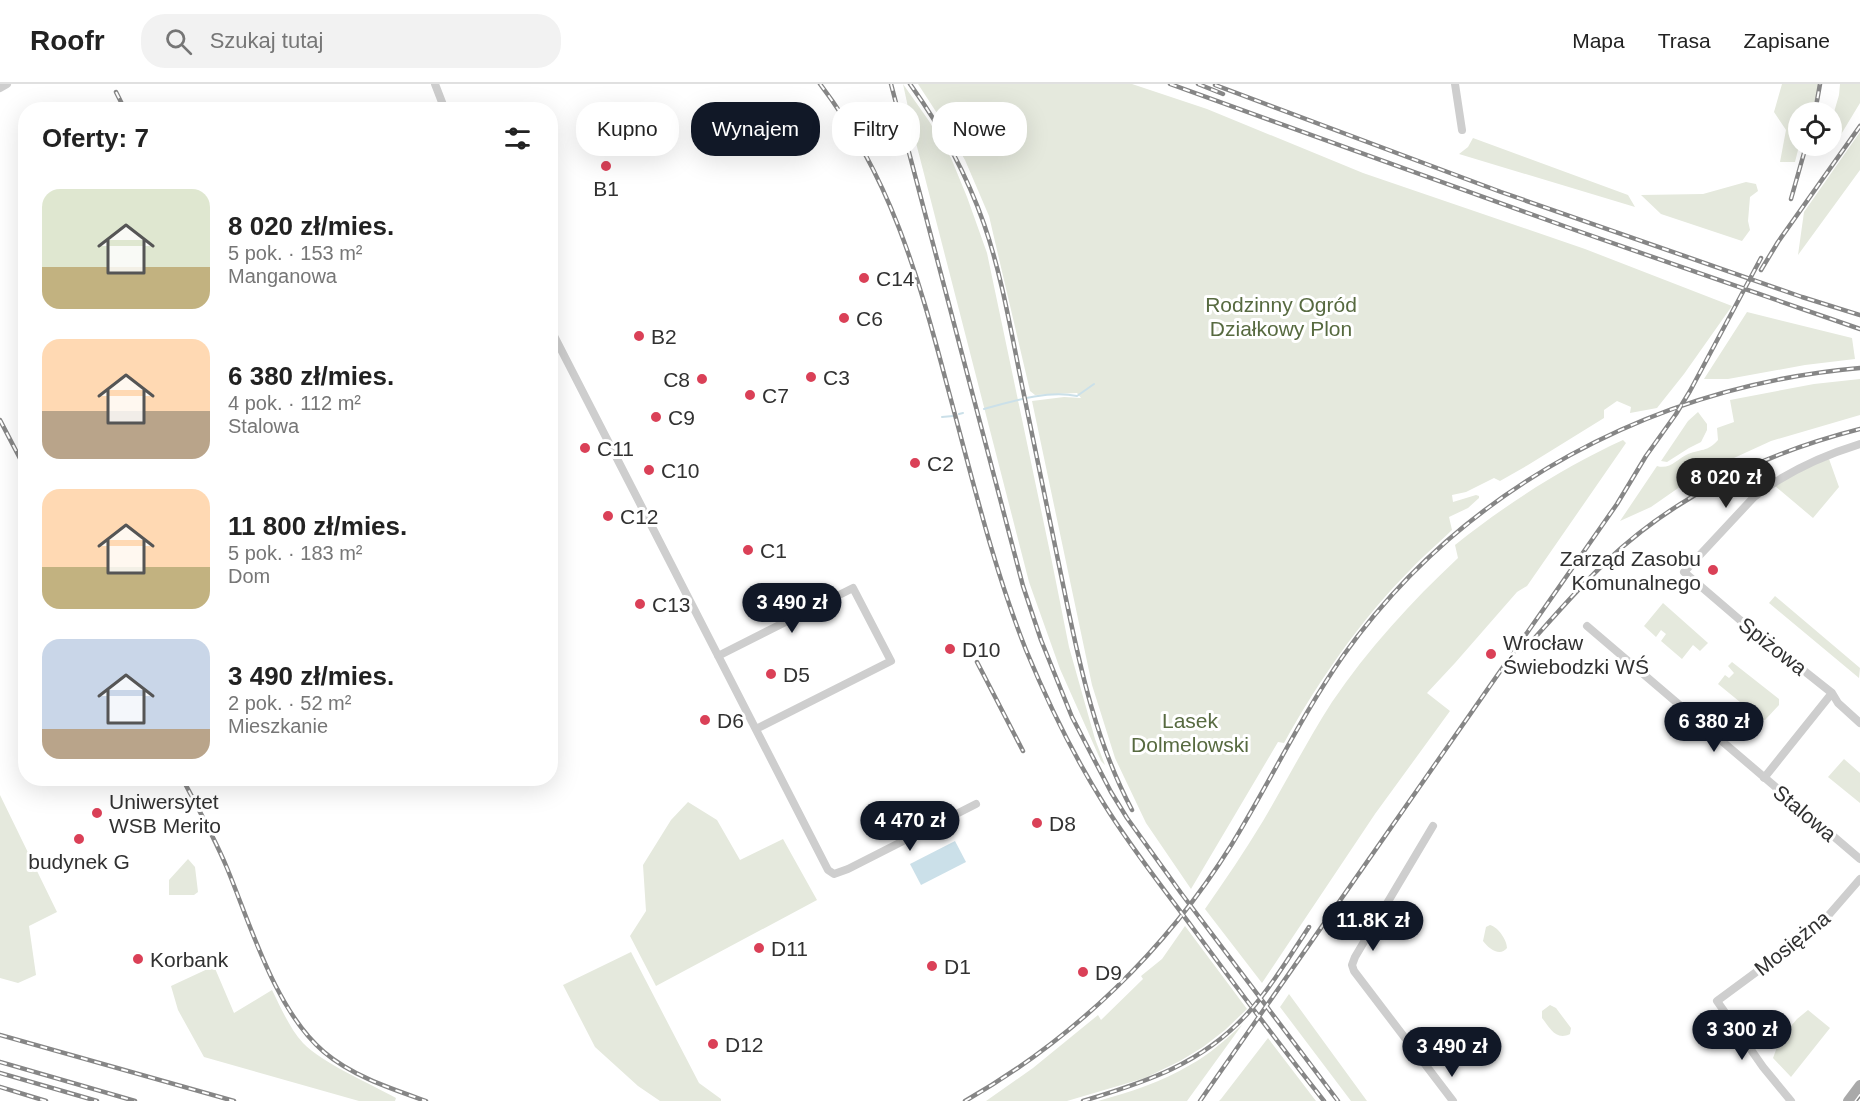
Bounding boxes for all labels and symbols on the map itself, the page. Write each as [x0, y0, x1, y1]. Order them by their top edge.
marker: B1 [599, 159, 613, 173]
place label: B1 [593, 177, 619, 200]
place label: C14 [876, 267, 915, 290]
marker: C14 [857, 271, 871, 285]
park label: Rodzinny Ogród Działkowy Plon [1205, 293, 1357, 340]
place label: C6 [856, 307, 883, 330]
marker: C6 [837, 311, 851, 325]
place label: B2 [651, 325, 677, 348]
marker: B2 [632, 329, 646, 343]
place label: C3 [823, 366, 850, 389]
place label: C8 [663, 368, 690, 391]
marker: C3 [804, 370, 818, 384]
marker: C8 [695, 372, 709, 386]
place label: C7 [762, 384, 789, 407]
marker: C7 [743, 388, 757, 402]
place label: C9 [668, 406, 695, 429]
marker: C9 [649, 410, 663, 424]
place label: C11 [597, 437, 634, 460]
marker: C11 [578, 441, 592, 455]
place label: C2 [927, 452, 954, 475]
marker: C2 [908, 456, 922, 470]
pin: 8 020 zł [1664, 458, 1788, 509]
place label: C10 [661, 459, 700, 482]
marker: C10 [642, 463, 656, 477]
place label: C12 [620, 505, 659, 528]
marker: C12 [601, 509, 615, 523]
place label: C1 [760, 539, 787, 562]
marker: C1 [741, 543, 755, 557]
place label: Zarząd Zasobu Komunalnego [1560, 547, 1701, 594]
marker: Zarząd Zasobu Komunalnego [1706, 563, 1720, 577]
pin: 3 490 zł [730, 583, 854, 634]
place label: C13 [652, 593, 691, 616]
marker: C13 [633, 597, 647, 611]
street label: Spiżowa [1735, 612, 1812, 680]
place label: Wrocław Świebodzki WŚ [1503, 631, 1649, 678]
place label: D10 [962, 638, 1001, 661]
marker: D10 [943, 642, 957, 656]
marker: Wrocław Świebodzki WŚ [1484, 647, 1498, 661]
place label: D5 [783, 663, 810, 686]
marker: D5 [764, 667, 778, 681]
pin: 6 380 zł [1652, 702, 1776, 753]
place label: D6 [717, 709, 744, 732]
park label: Lasek Dolmelowski [1131, 709, 1249, 756]
marker: D6 [698, 713, 712, 727]
street label: Stalowa [1769, 780, 1841, 846]
place label: Uniwersytet WSB Merito [109, 790, 221, 837]
pin: 4 470 zł [848, 801, 972, 852]
marker: Uniwersytet WSB Merito [90, 806, 104, 820]
place label: D8 [1049, 812, 1076, 835]
marker: D8 [1030, 816, 1044, 830]
marker: budynek G [72, 832, 86, 846]
place label: budynek G [28, 850, 130, 873]
pin: 11.8K zł [1311, 901, 1435, 952]
street label: Mosiężna [1750, 906, 1834, 980]
place label: D11 [771, 937, 808, 960]
marker: D11 [752, 941, 766, 955]
place label: Korbank [150, 948, 229, 971]
marker: Korbank [131, 952, 145, 966]
place label: D1 [944, 955, 971, 978]
marker: D1 [925, 959, 939, 973]
place label: D9 [1095, 961, 1122, 984]
marker: D9 [1076, 965, 1090, 979]
pin: 3 300 zł [1680, 1010, 1804, 1061]
pin: 3 490 zł [1390, 1027, 1514, 1078]
place label: D12 [725, 1033, 764, 1056]
marker: D12 [706, 1037, 720, 1051]

